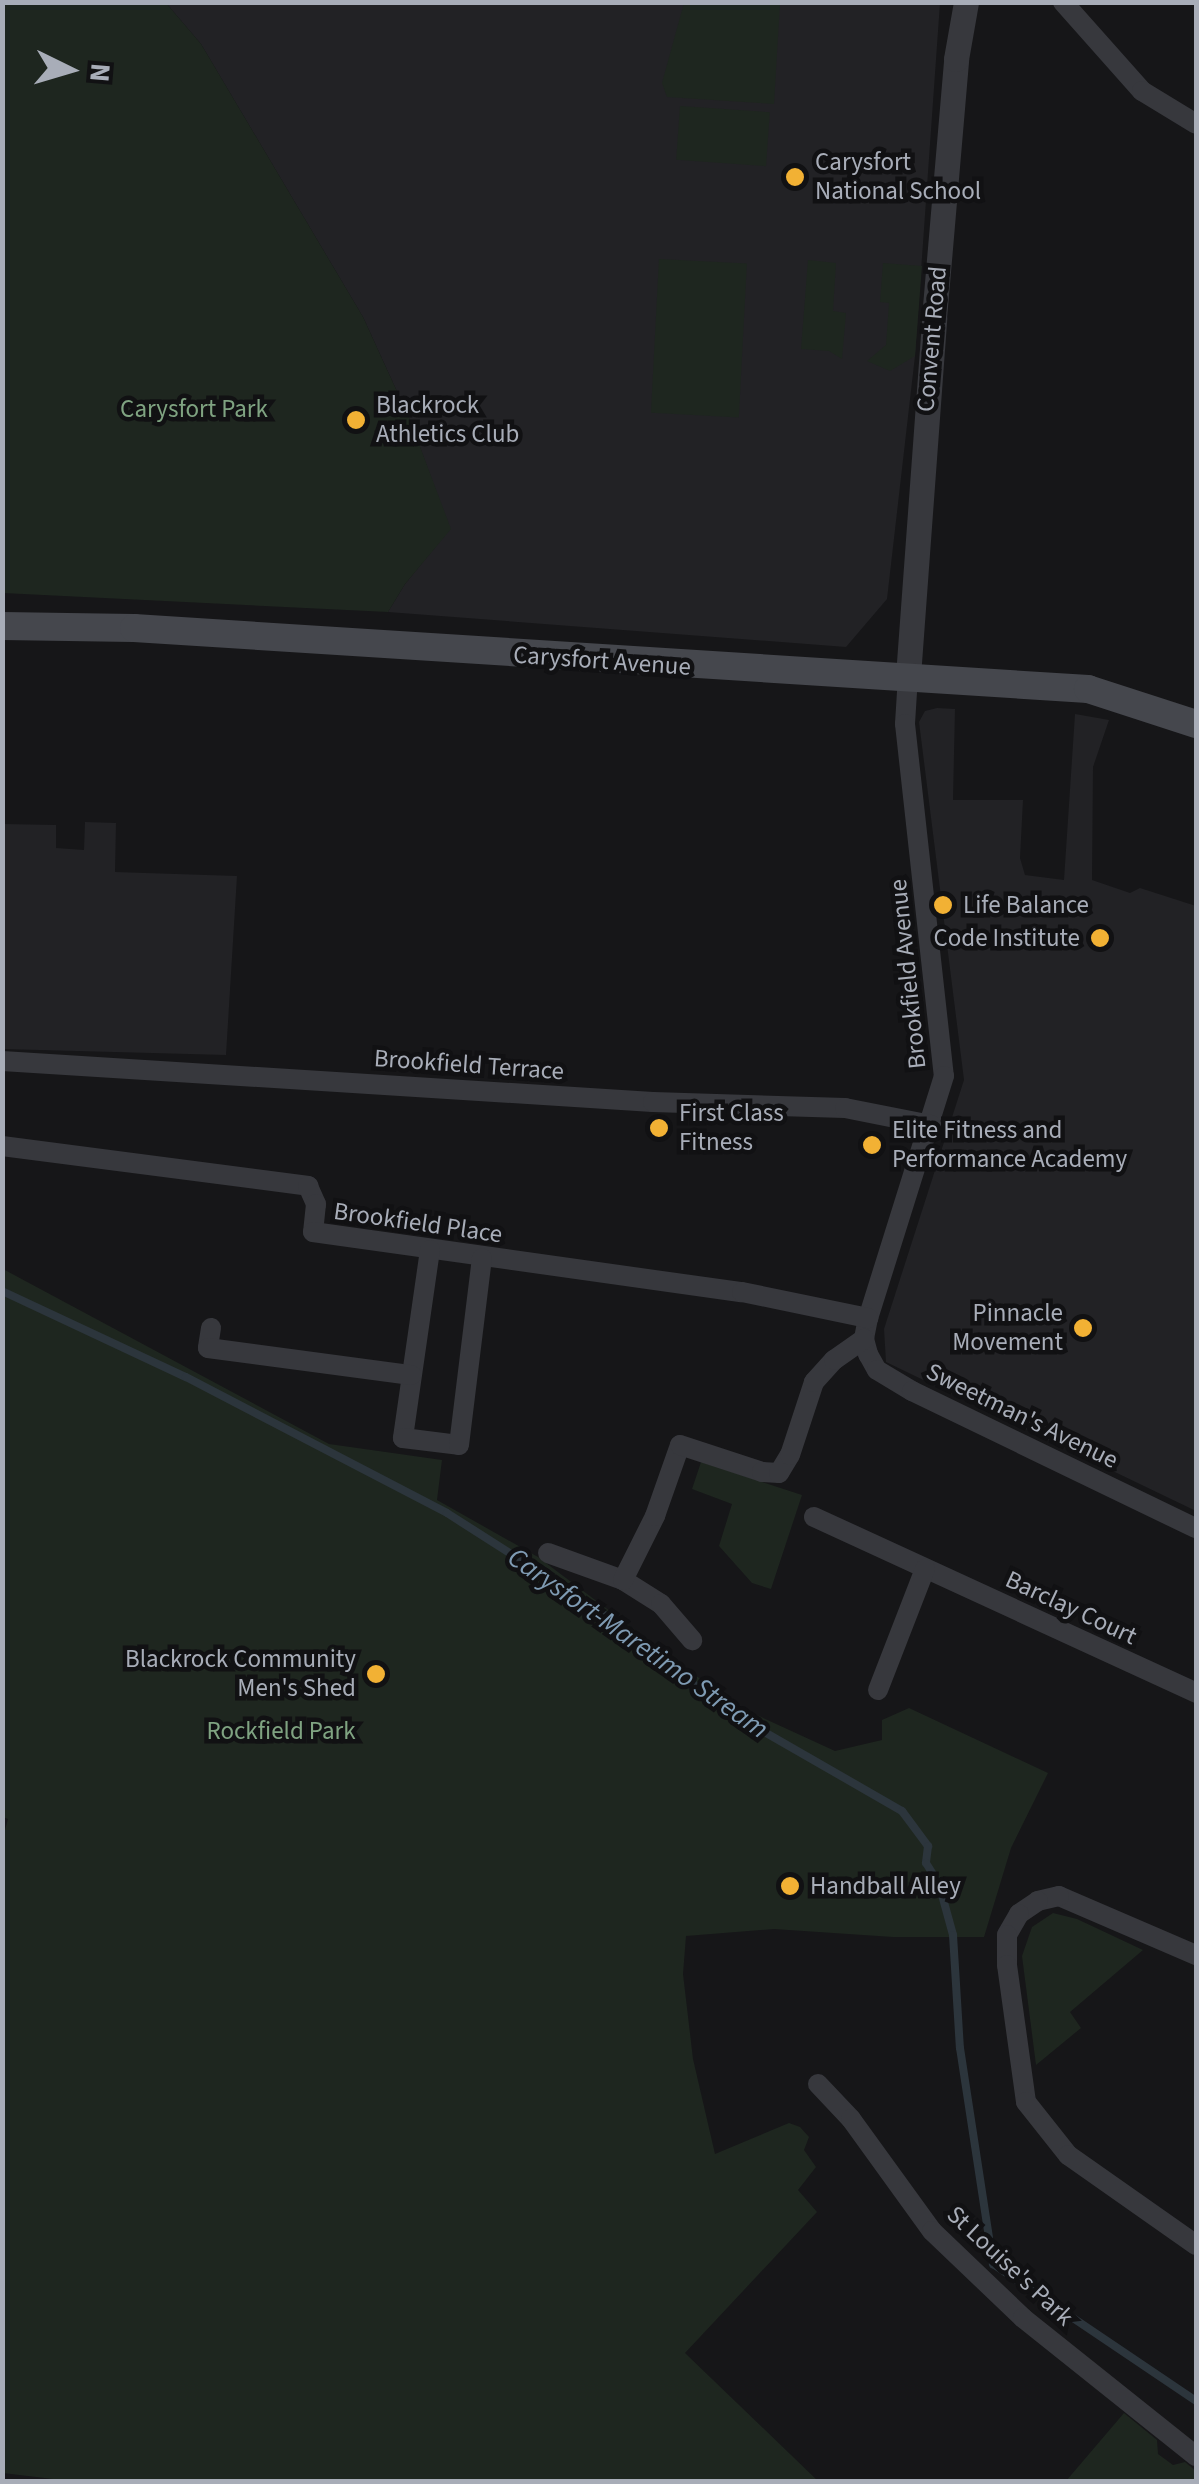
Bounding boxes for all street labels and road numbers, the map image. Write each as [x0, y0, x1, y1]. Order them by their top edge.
street label: Convent Road [911, 265, 953, 413]
street label: Carysfort Avenue [512, 640, 692, 682]
street label: Brookfield Avenue [883, 878, 933, 1070]
street label: Brookfield Terrace [373, 1043, 565, 1087]
street label: Brookfield Place [332, 1196, 504, 1250]
street label: Sweetman's Avenue [921, 1357, 1123, 1475]
street label: Barclay Court [1001, 1565, 1141, 1651]
street label: St Louise's Park [940, 2200, 1080, 2332]

